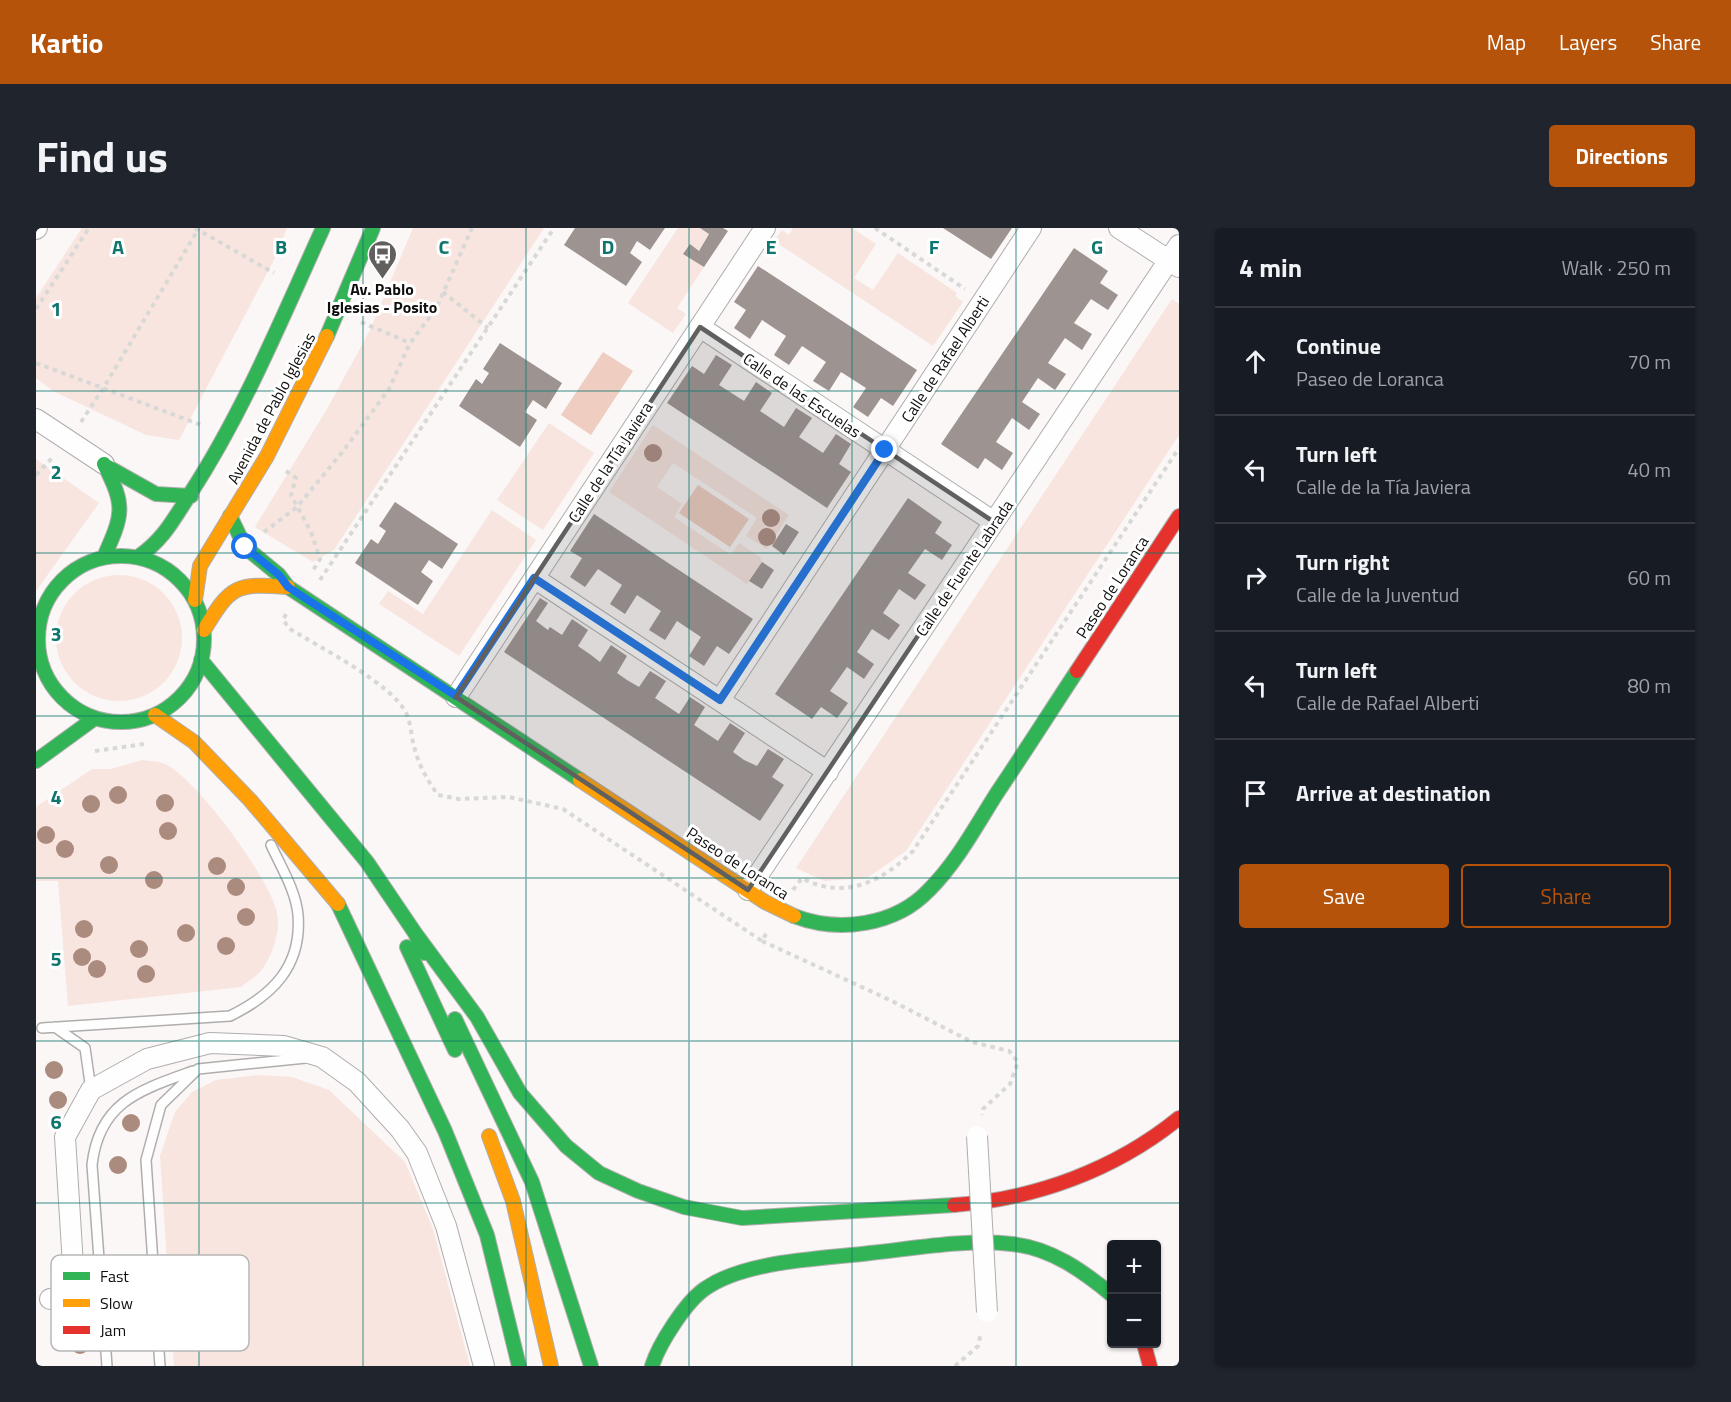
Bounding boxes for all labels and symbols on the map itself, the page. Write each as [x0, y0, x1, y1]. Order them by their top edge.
text: A [112, 231, 124, 262]
text: B [275, 231, 287, 262]
text: C [439, 231, 450, 262]
text: D [602, 231, 614, 262]
text: E [765, 231, 777, 262]
text: F [929, 231, 940, 262]
text: G [1091, 231, 1103, 262]
bus stop icon: Av. Pablo Iglesias - Posito [366, 238, 398, 280]
place label: Av. Pablo Iglesias - Posito [327, 277, 437, 319]
street label: Calle de Rafael Alberti [895, 291, 995, 427]
text: 1 [50, 293, 62, 324]
street label: Avenida de Pablo Iglesias [221, 328, 321, 488]
street label: Calle de las Escuelas [738, 347, 866, 443]
street label: Calle de la Tía Javiera [562, 397, 658, 527]
route end [871, 436, 897, 462]
text: 2 [50, 456, 62, 487]
street label: Calle de Fuente Labrada [909, 495, 1019, 641]
street label: Paseo de Loranca [1070, 531, 1154, 643]
route start [231, 533, 257, 559]
text: 3 [50, 618, 62, 649]
text: 4 [50, 781, 62, 812]
street label: Paseo de Loranca [682, 821, 794, 905]
text: 5 [50, 943, 62, 974]
text: 6 [50, 1106, 62, 1137]
legend [51, 1255, 249, 1351]
text: Fast [100, 1264, 129, 1288]
text: Slow [100, 1291, 133, 1315]
text: Jam [100, 1318, 126, 1342]

